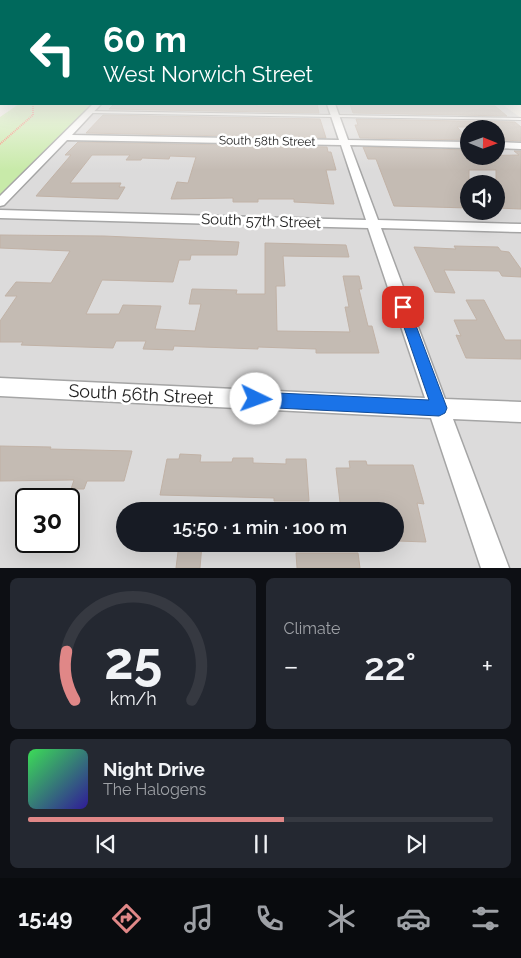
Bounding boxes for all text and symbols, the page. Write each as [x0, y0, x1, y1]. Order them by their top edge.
text: 60 m [103, 19, 187, 60]
icon: left [20, 20, 85, 85]
text: West Norwich Street [103, 61, 313, 87]
north arrow [460, 120, 505, 165]
map controls [460, 120, 505, 220]
street label: South 58th Street [219, 133, 315, 149]
button: sound [460, 175, 505, 220]
street label: South 57th Street [201, 210, 321, 232]
pin [382, 286, 424, 328]
icon: arrive [389, 293, 417, 321]
position arrow [229, 372, 281, 424]
street label: South 56th Street [68, 380, 214, 408]
speed limit sign: 30 [15, 488, 80, 553]
text: 15:50 · 1 min · 100 m [173, 516, 347, 538]
text: Climate [284, 619, 340, 638]
text: 25 [104, 630, 162, 691]
text: 22° [364, 644, 416, 689]
text: − [284, 650, 299, 683]
text: + [481, 650, 493, 683]
text: km/h [109, 688, 156, 709]
text: Night Drive [103, 758, 205, 780]
text: The Halogens [103, 780, 206, 799]
icon: previous [92, 830, 120, 858]
icon: pause [247, 830, 275, 858]
icon: next [402, 830, 430, 858]
icon: directions [109, 901, 144, 936]
icon: music [181, 901, 216, 936]
icon: phone [252, 901, 287, 936]
icon: climate [324, 901, 359, 936]
icon: car [396, 901, 431, 936]
icon: filters [468, 901, 503, 936]
text: 15:49 [18, 905, 72, 931]

